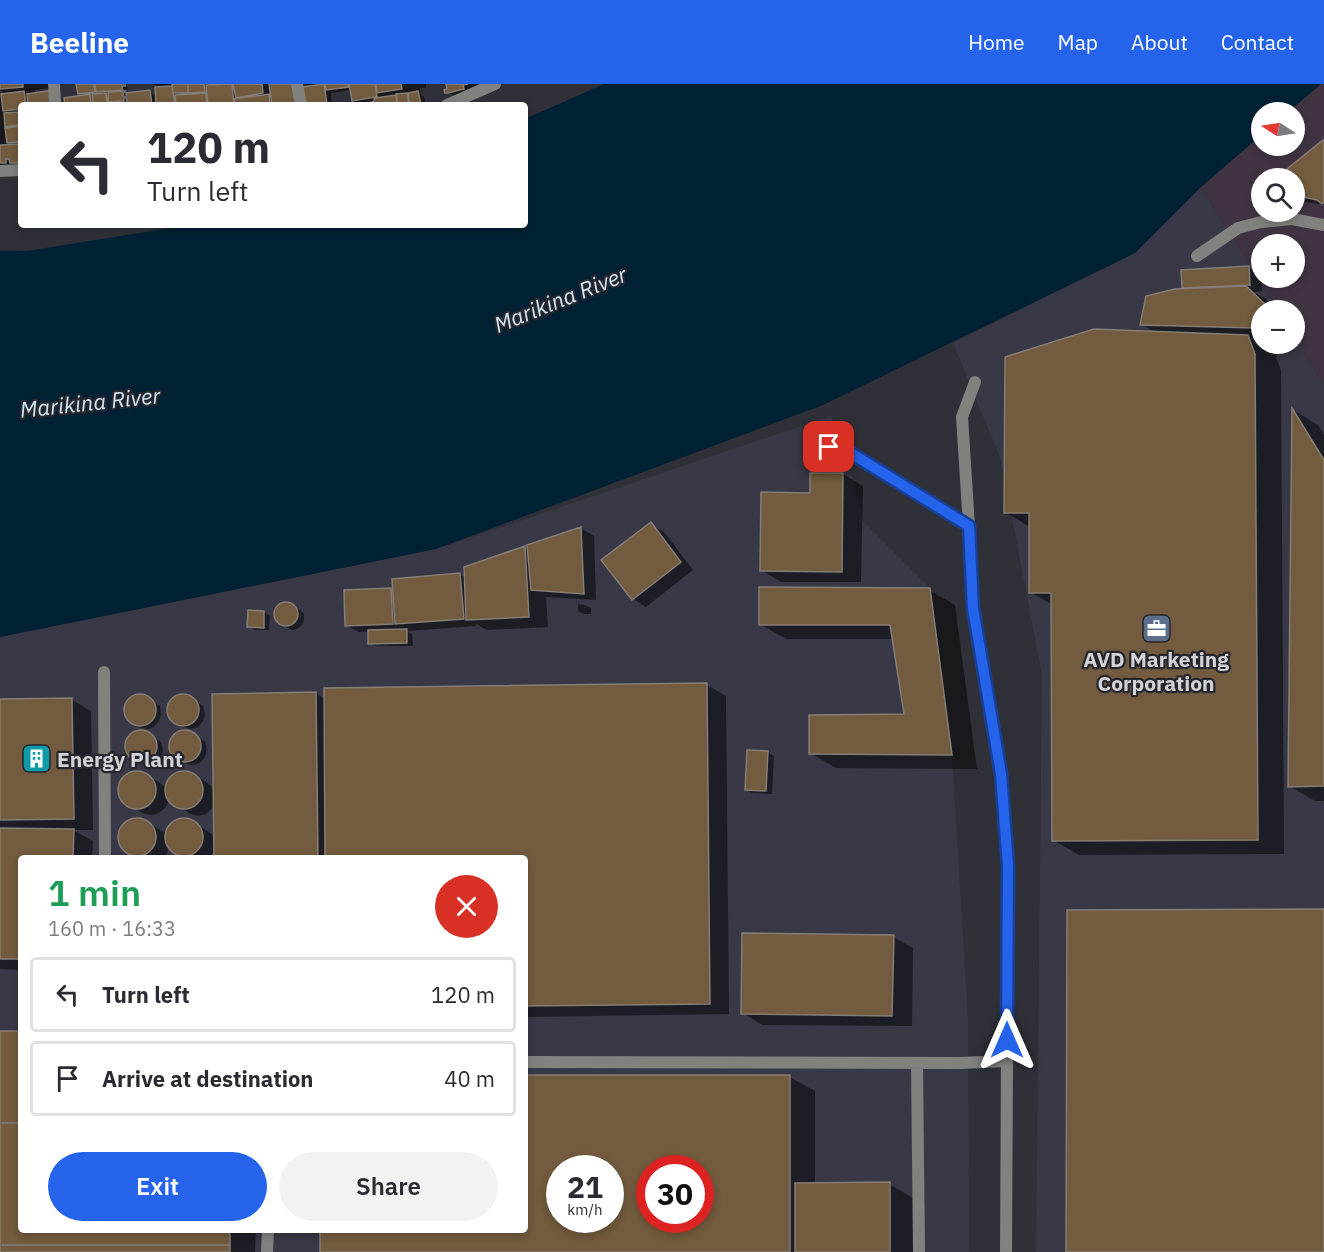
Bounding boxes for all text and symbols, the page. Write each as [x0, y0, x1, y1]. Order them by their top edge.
text: Beeline [30, 24, 129, 61]
text: Home [968, 28, 1025, 56]
text: Map [1058, 28, 1098, 56]
text: About [1131, 28, 1188, 56]
text: Contact [1221, 28, 1294, 56]
north arrow [1251, 102, 1305, 156]
map controls [1251, 102, 1305, 354]
text: 120 m [147, 120, 270, 175]
icon: left [48, 126, 126, 204]
button: search [1251, 168, 1305, 222]
text: Turn left [147, 173, 248, 208]
button: + [1251, 234, 1305, 288]
water label: Marikina River [489, 259, 632, 339]
button: − [1251, 300, 1305, 354]
water label: Marikina River [18, 380, 163, 424]
pin [803, 421, 854, 472]
icon: arrive [812, 430, 845, 463]
office icon: AVD Marketing Corporation [1140, 612, 1172, 644]
place label: AVD Marketing Corporation [1083, 645, 1229, 697]
building icon: Energy Plant [20, 743, 52, 775]
place label: Energy Plant [57, 745, 183, 773]
text: 1 min [48, 869, 141, 916]
button: close [435, 875, 498, 938]
text: 160 m · 16:33 [48, 915, 176, 942]
icon: left [51, 978, 84, 1011]
text: Turn left [102, 980, 190, 1009]
text: 120 m [431, 980, 495, 1009]
position arrow [975, 1008, 1039, 1072]
icon: arrive [51, 1062, 84, 1095]
text: Arrive at destination [102, 1064, 313, 1093]
text: 40 m [444, 1064, 495, 1093]
button: Exit [48, 1152, 267, 1221]
button: Share [279, 1152, 498, 1221]
speed limit sign: 30 [636, 1155, 714, 1233]
text: 21 [567, 1167, 603, 1206]
text: km/h [567, 1200, 603, 1219]

